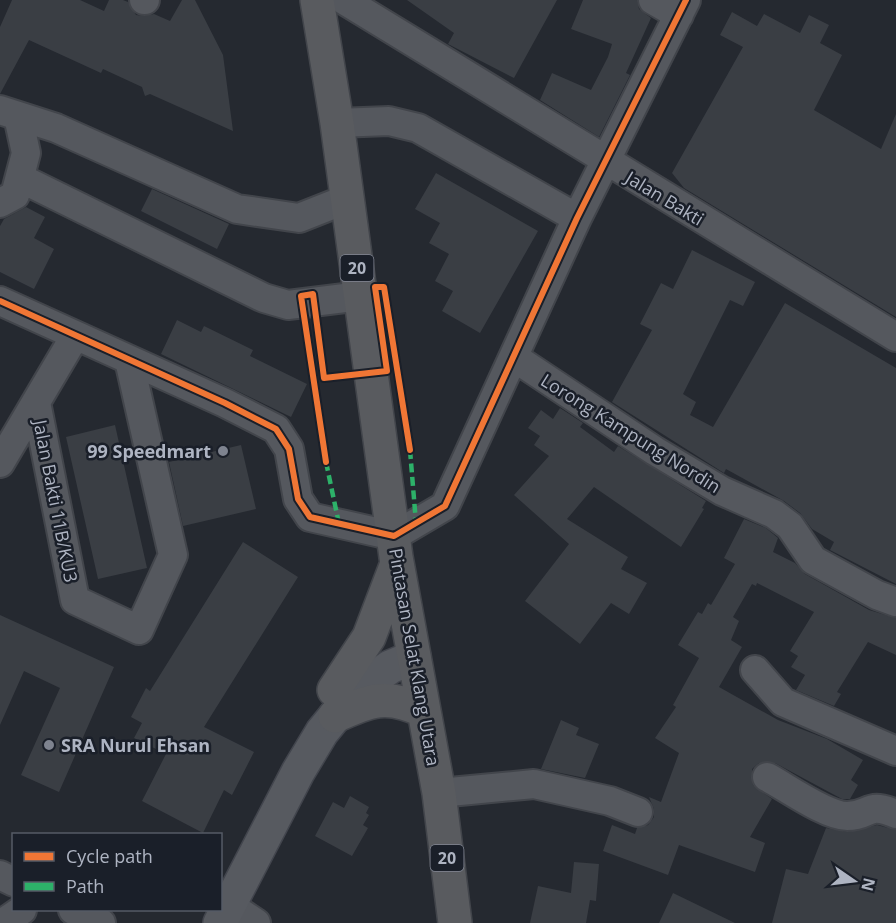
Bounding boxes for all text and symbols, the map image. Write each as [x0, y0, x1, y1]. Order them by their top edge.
street label: Jalan Bakti [620, 164, 709, 231]
road number: 20 [340, 255, 374, 281]
street label: Lorong Kampung Nordin [537, 368, 725, 498]
street label: Jalan Bakti 11B/KU3 [28, 416, 84, 584]
place label: 99 Speedmart [87, 439, 211, 463]
marker: 99 Speedmart [216, 444, 230, 458]
street label: Pintasan Selat Klang Utara [384, 546, 446, 768]
place label: SRA Nurul Ehsan [61, 733, 210, 757]
marker: SRA Nurul Ehsan [42, 738, 56, 752]
legend [12, 833, 222, 911]
text: Cycle path [66, 844, 153, 868]
road number: 20 [430, 845, 464, 871]
north arrow [824, 851, 884, 911]
text: Path [66, 874, 104, 898]
text: N [856, 876, 881, 894]

